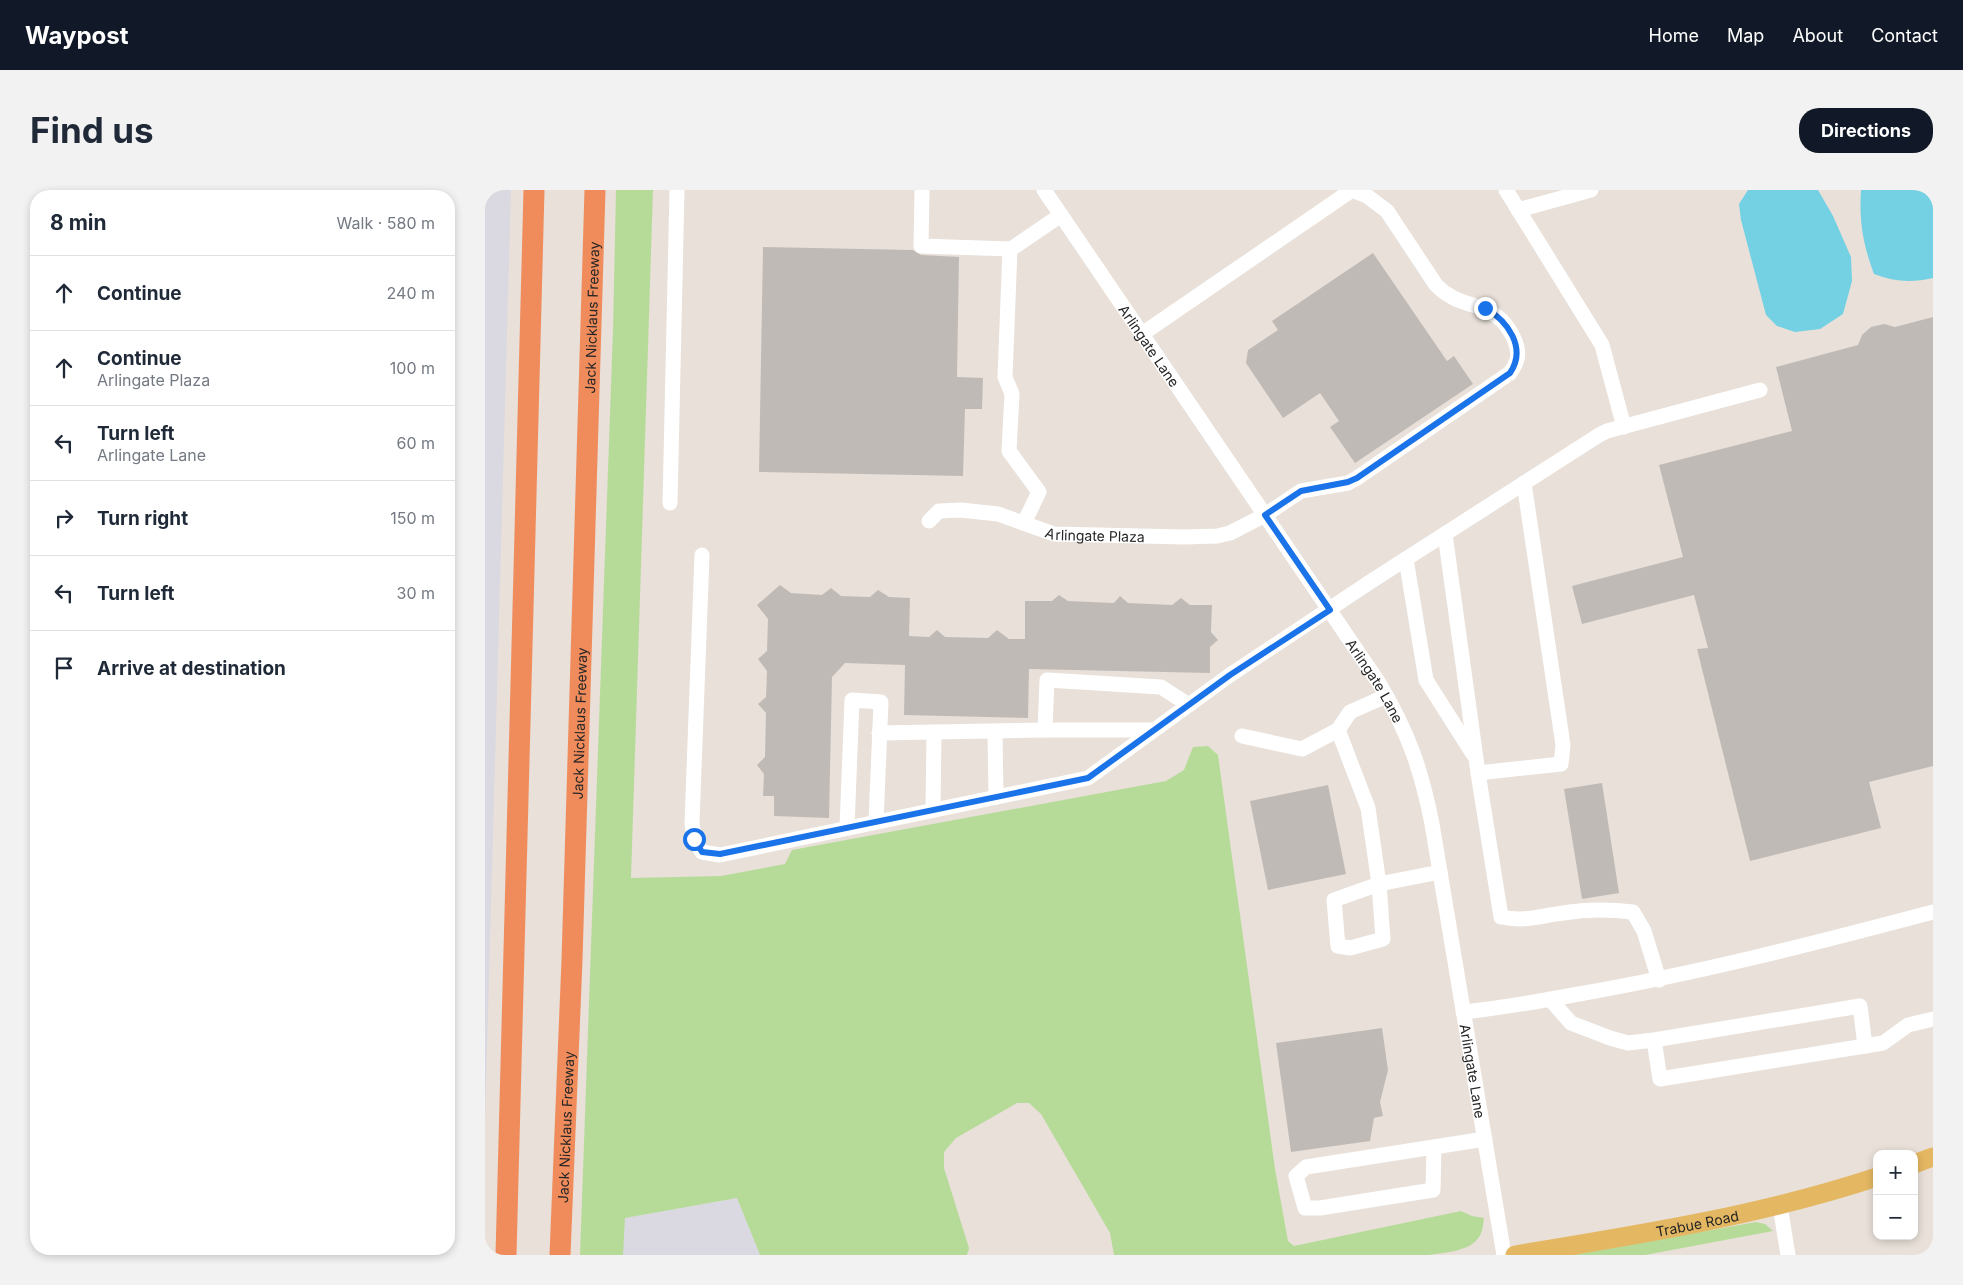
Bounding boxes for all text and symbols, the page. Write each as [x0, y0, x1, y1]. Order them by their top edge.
text: Waypost [25, 21, 129, 50]
text: Home [1649, 25, 1699, 46]
text: Map [1727, 25, 1764, 46]
text: About [1792, 25, 1843, 46]
text: Contact [1871, 25, 1938, 46]
button: Directions [1799, 108, 1933, 153]
text: Find us [30, 109, 154, 151]
text: 8 min [50, 210, 107, 235]
text: Walk · 580 m [337, 213, 435, 233]
street label: Jack Nicklaus Freeway [580, 241, 602, 394]
icon: ahead [50, 279, 78, 307]
text: Continue [97, 282, 182, 305]
text: 240 m [387, 283, 435, 303]
route end [1474, 297, 1497, 320]
street label: Arlingate Lane [1116, 301, 1184, 390]
text: Continue [97, 347, 182, 370]
icon: ahead [50, 354, 78, 382]
text: 100 m [390, 358, 435, 378]
text: Arlingate Plaza [97, 370, 210, 390]
text: Turn left [97, 422, 175, 445]
icon: left [50, 429, 78, 457]
text: 60 m [396, 433, 435, 453]
text: Arlingate Lane [97, 445, 206, 465]
icon: right [50, 504, 78, 532]
text: Turn right [97, 507, 188, 530]
text: 150 m [390, 508, 435, 528]
street label: Arlingate Plaza [1043, 523, 1145, 545]
icon: left [50, 579, 78, 607]
text: Turn left [97, 582, 175, 605]
text: 30 m [397, 583, 435, 603]
street label: Arlingate Lane [1343, 635, 1407, 725]
street label: Jack Nicklaus Freeway [568, 647, 590, 800]
icon: arrive [50, 654, 78, 682]
text: Arrive at destination [97, 657, 286, 680]
route start [683, 828, 706, 851]
street label: Arlingate Lane [1457, 1023, 1490, 1120]
street label: Jack Nicklaus Freeway [554, 1051, 577, 1203]
map controls [1873, 1150, 1918, 1240]
button: + [1873, 1150, 1918, 1195]
button: − [1873, 1195, 1918, 1240]
street label: Trabue Road [1654, 1206, 1740, 1239]

